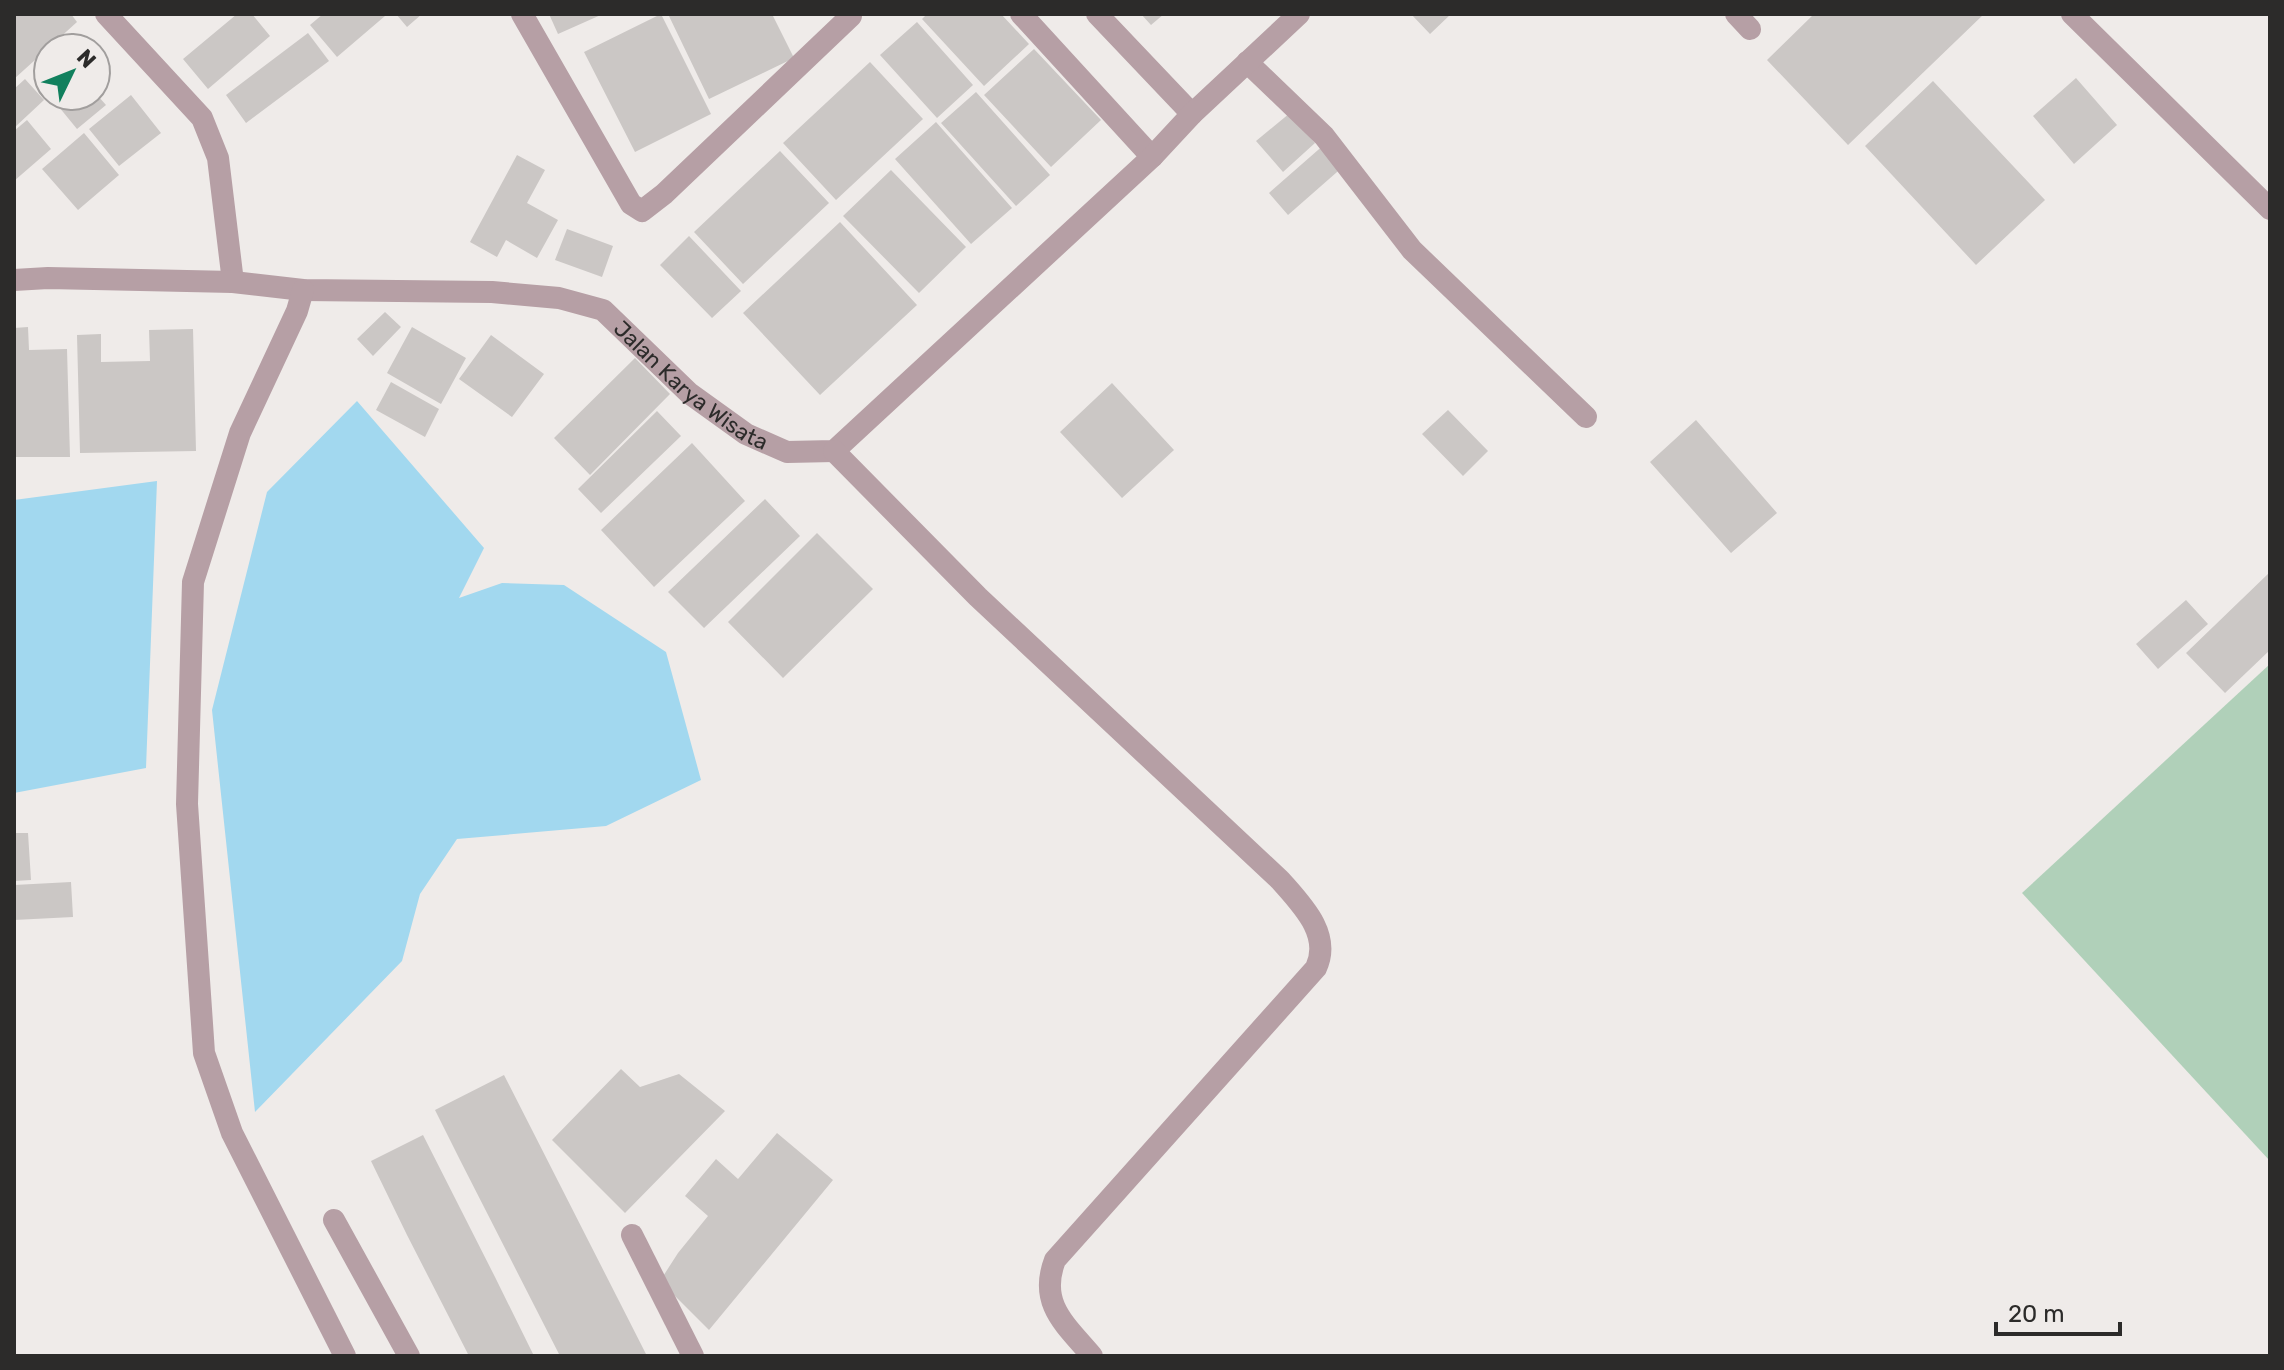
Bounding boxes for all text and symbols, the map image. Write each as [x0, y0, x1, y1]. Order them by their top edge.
north arrow [32, 32, 112, 112]
text: N [71, 44, 102, 74]
street label: Jalan Karya Wisata [608, 315, 772, 455]
scale bar [1996, 1286, 2120, 1336]
text: 20 m [2008, 1300, 2065, 1328]

